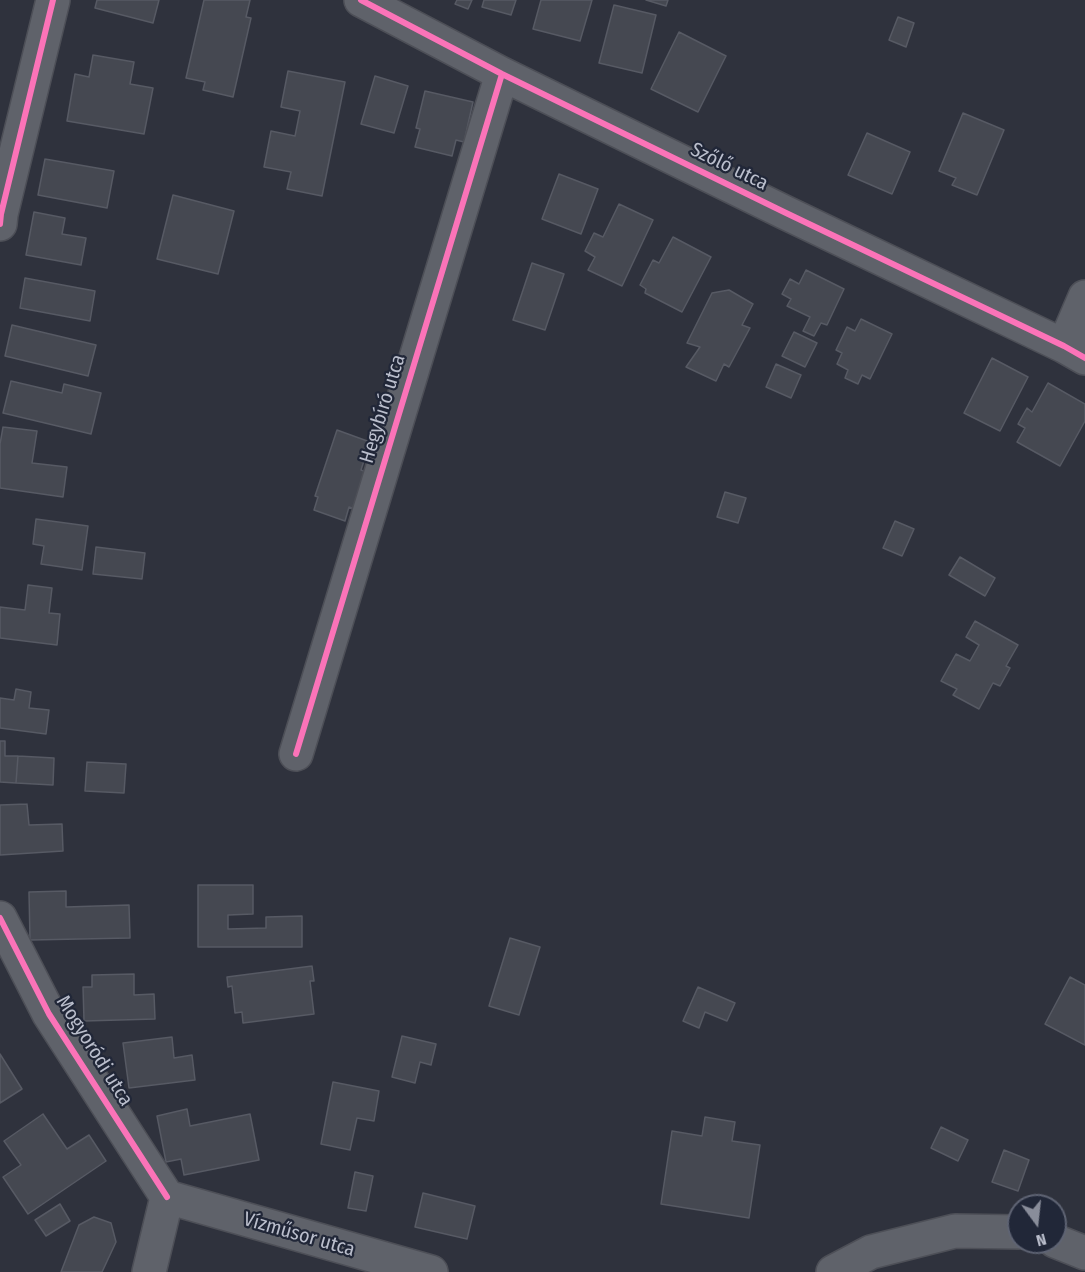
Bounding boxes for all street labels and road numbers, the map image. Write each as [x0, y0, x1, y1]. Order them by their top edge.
street label: Szőlő utca [686, 138, 772, 196]
street label: Hegybíró utca [355, 352, 411, 466]
street label: Mogyoródi utca [51, 991, 137, 1111]
street label: Vízműsor utca [241, 1208, 357, 1262]

